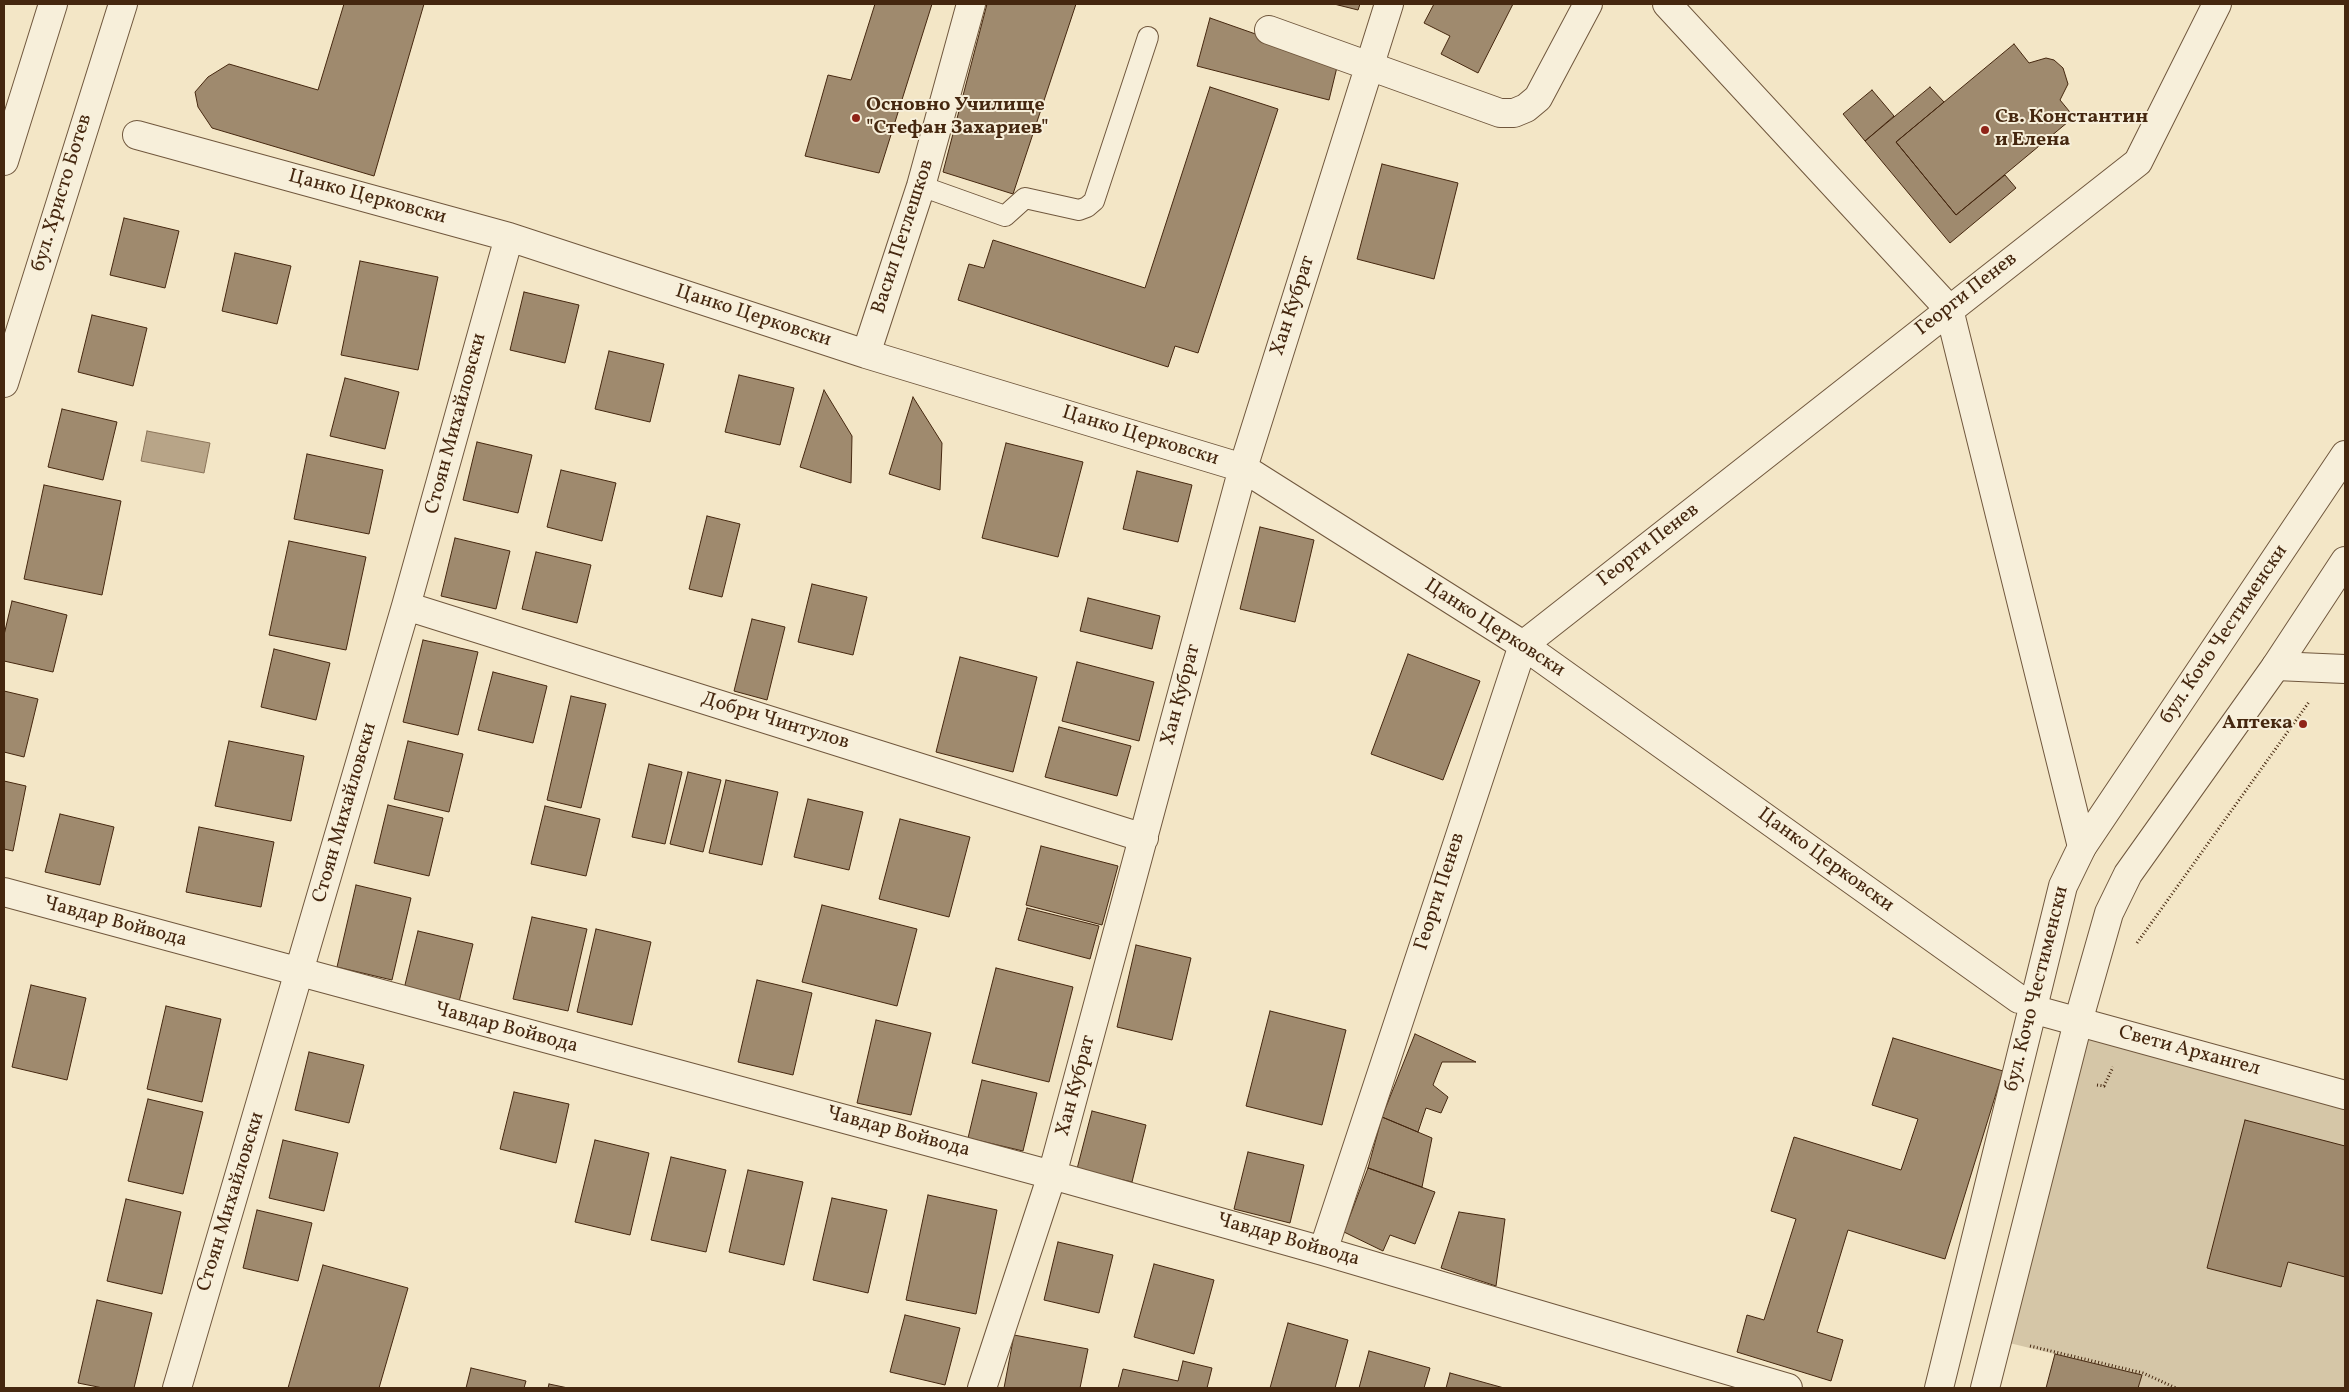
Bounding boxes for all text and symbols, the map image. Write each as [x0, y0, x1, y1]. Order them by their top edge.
place label: Основно Училище "Стефан Захариев" [866, 94, 1049, 141]
place label: Св. Константин и Елена [1995, 106, 2148, 153]
street label: бул. Христо Ботев [28, 111, 98, 275]
marker: Основно Училище "Стефан Захариев" [850, 112, 862, 124]
marker: Св. Константин и Елена [1979, 124, 1991, 136]
street label: Васил Петлешков [868, 157, 940, 317]
street label: Цанко Церковски [285, 165, 449, 231]
street label: Георги Пенев [1911, 248, 2023, 342]
street label: Хан Кубрат [1267, 253, 1321, 359]
street label: Цанко Церковски [672, 280, 834, 354]
street label: Стоян Михайловски [421, 331, 493, 517]
street label: Цанко Церковски [1059, 402, 1221, 472]
street label: Георги Пенев [1593, 499, 1705, 593]
street label: бул. Кочо Честименски [2156, 541, 2294, 729]
street label: Цанко Церковски [1419, 575, 1569, 683]
street label: Хан Кубрат [1157, 642, 1207, 748]
street label: Добри Чинтулов [698, 688, 852, 756]
place label: Аптека [2222, 712, 2293, 736]
marker: Аптека [2297, 718, 2309, 730]
street label: Стоян Михайловски [309, 720, 383, 906]
street label: Цанко Церковски [1752, 804, 1898, 918]
street label: Георги Пенев [1411, 830, 1471, 954]
street label: бул. Кочо Честименски [2001, 884, 2075, 1094]
street label: Чавдар Войвода [41, 892, 189, 954]
street label: Чавдар Войвода [432, 998, 580, 1060]
street label: Свети Архангел [2116, 1022, 2262, 1082]
street label: Хан Кубрат [1052, 1033, 1102, 1139]
street label: Чавдар Войвода [824, 1102, 972, 1164]
street label: Стоян Михайловски [193, 1109, 271, 1295]
street label: Чавдар Войвода [1214, 1209, 1362, 1273]

